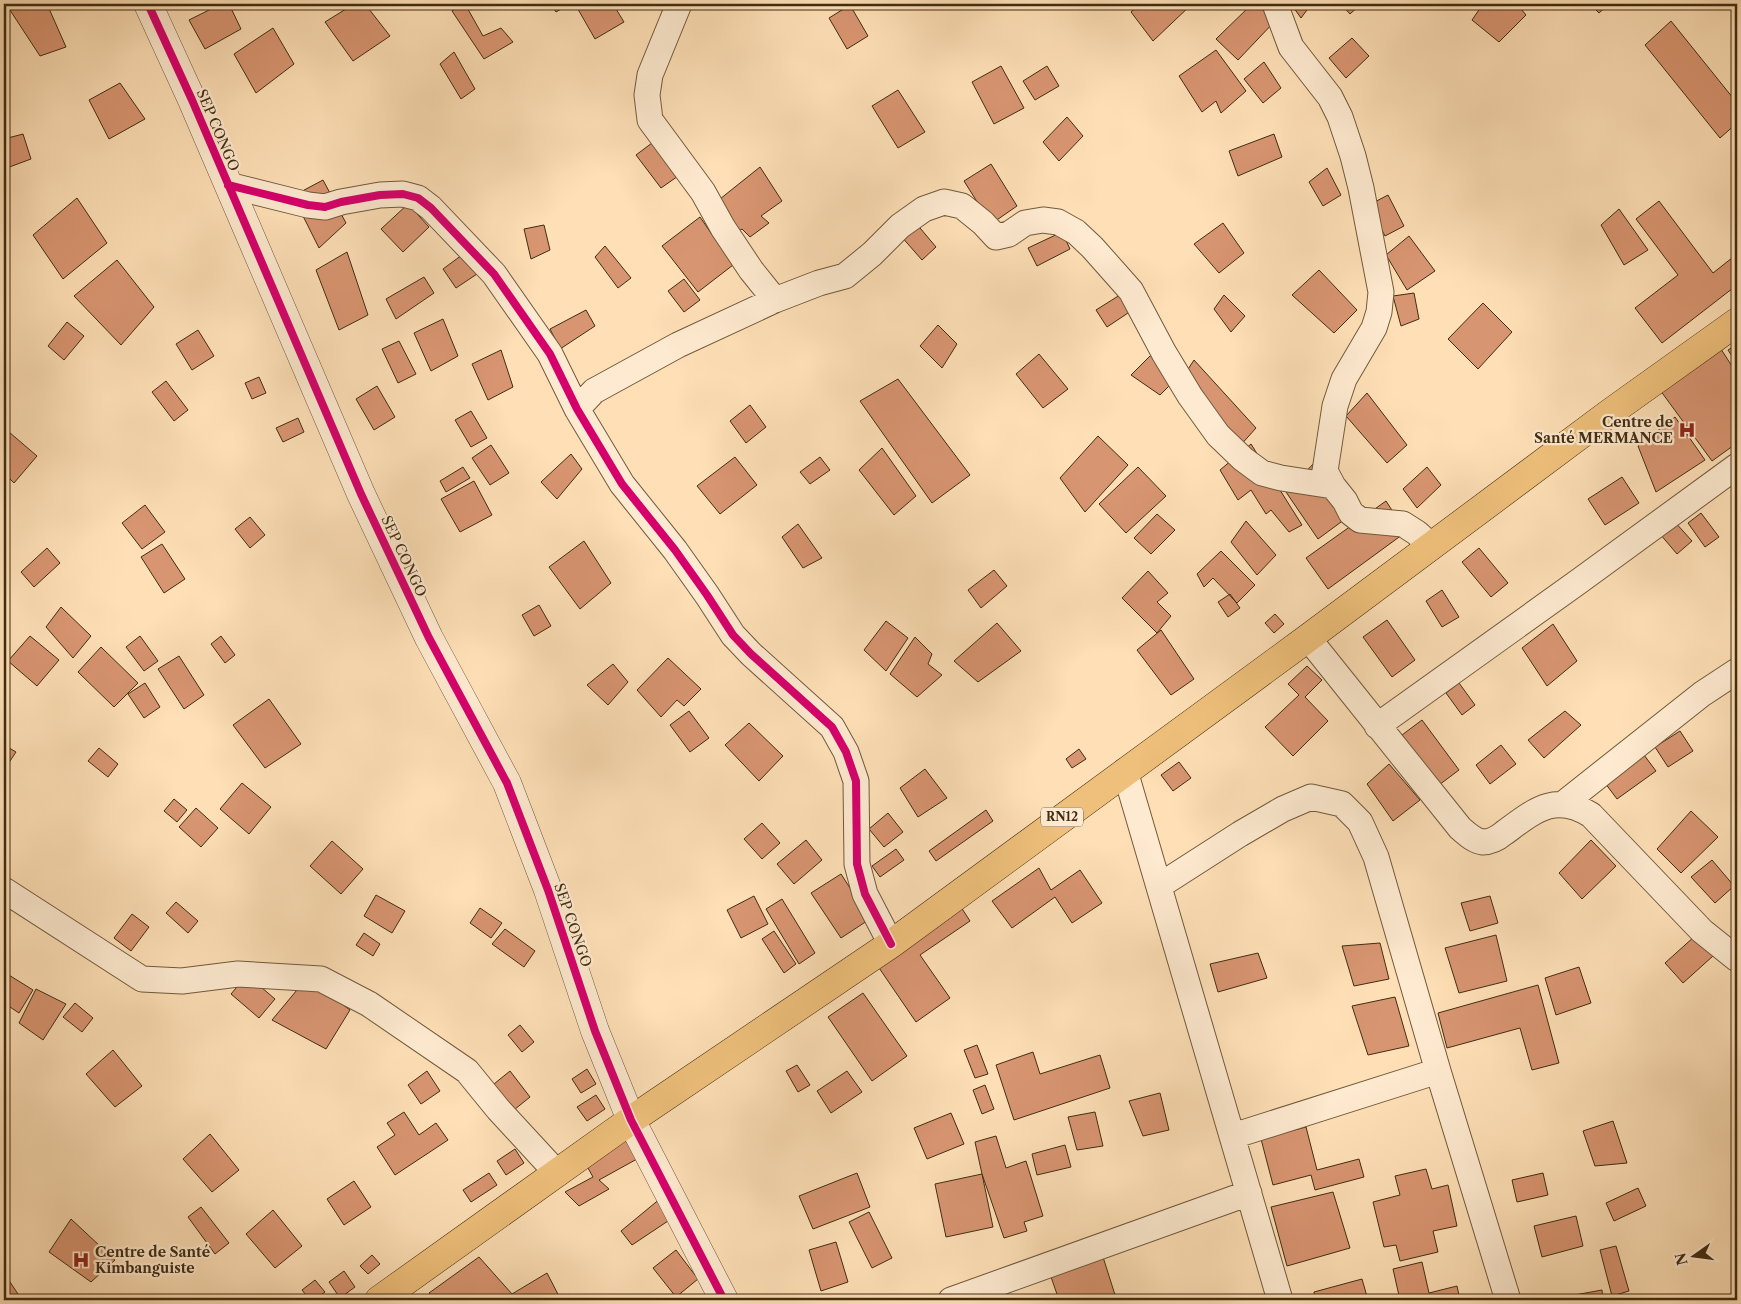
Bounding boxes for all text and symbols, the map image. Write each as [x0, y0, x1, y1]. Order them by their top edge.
street label: SEP CONGO [193, 86, 243, 174]
place label: Centre de Santé MERMANCE [1534, 413, 1673, 447]
hospital icon: Centre de Santé MERMANCE [1677, 420, 1697, 440]
street label: SEP CONGO [377, 513, 431, 599]
road number: RN12 [1041, 808, 1083, 826]
street label: SEP CONGO [550, 881, 596, 969]
north arrow [1668, 1232, 1718, 1282]
place label: Centre de Santé Kimbanguiste [95, 1243, 210, 1277]
hospital icon: Centre de Santé Kimbanguiste [71, 1250, 91, 1270]
text: N [1671, 1251, 1692, 1267]

